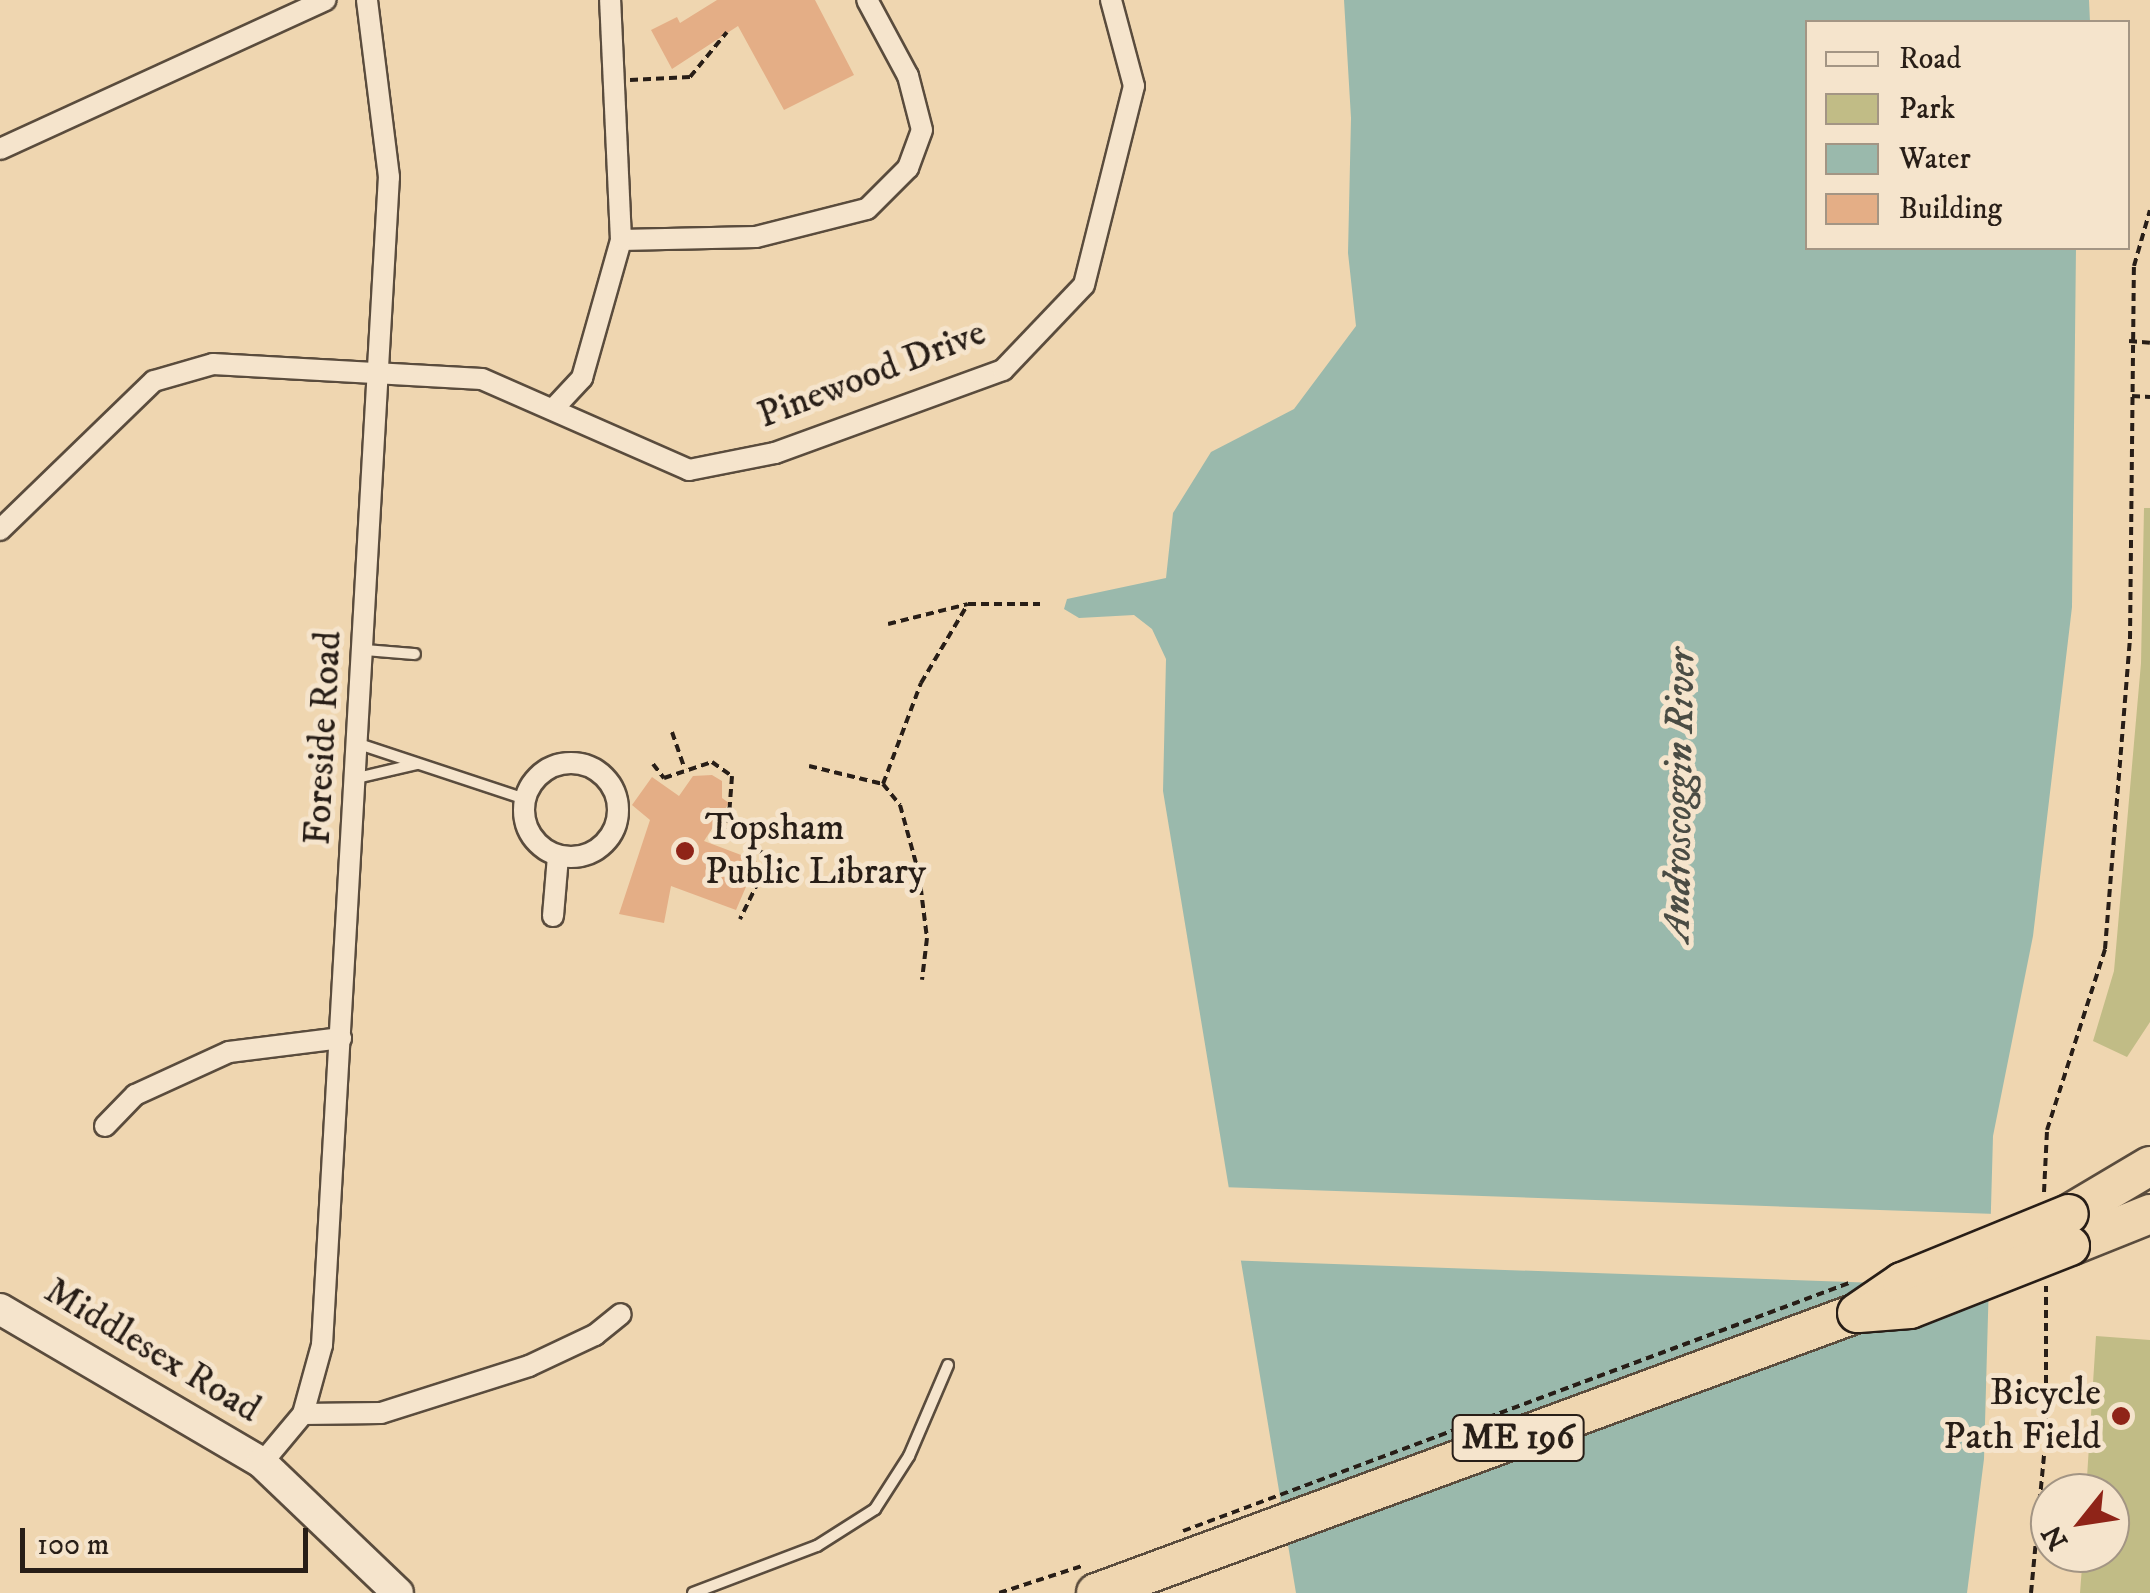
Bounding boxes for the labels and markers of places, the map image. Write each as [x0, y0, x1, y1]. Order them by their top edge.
place label: Topsham Public Library [705, 806, 926, 896]
marker: Topsham Public Library [674, 840, 696, 862]
place label: Bicycle Path Field [1943, 1371, 2101, 1460]
marker: Bicycle Path Field [2110, 1405, 2132, 1427]

